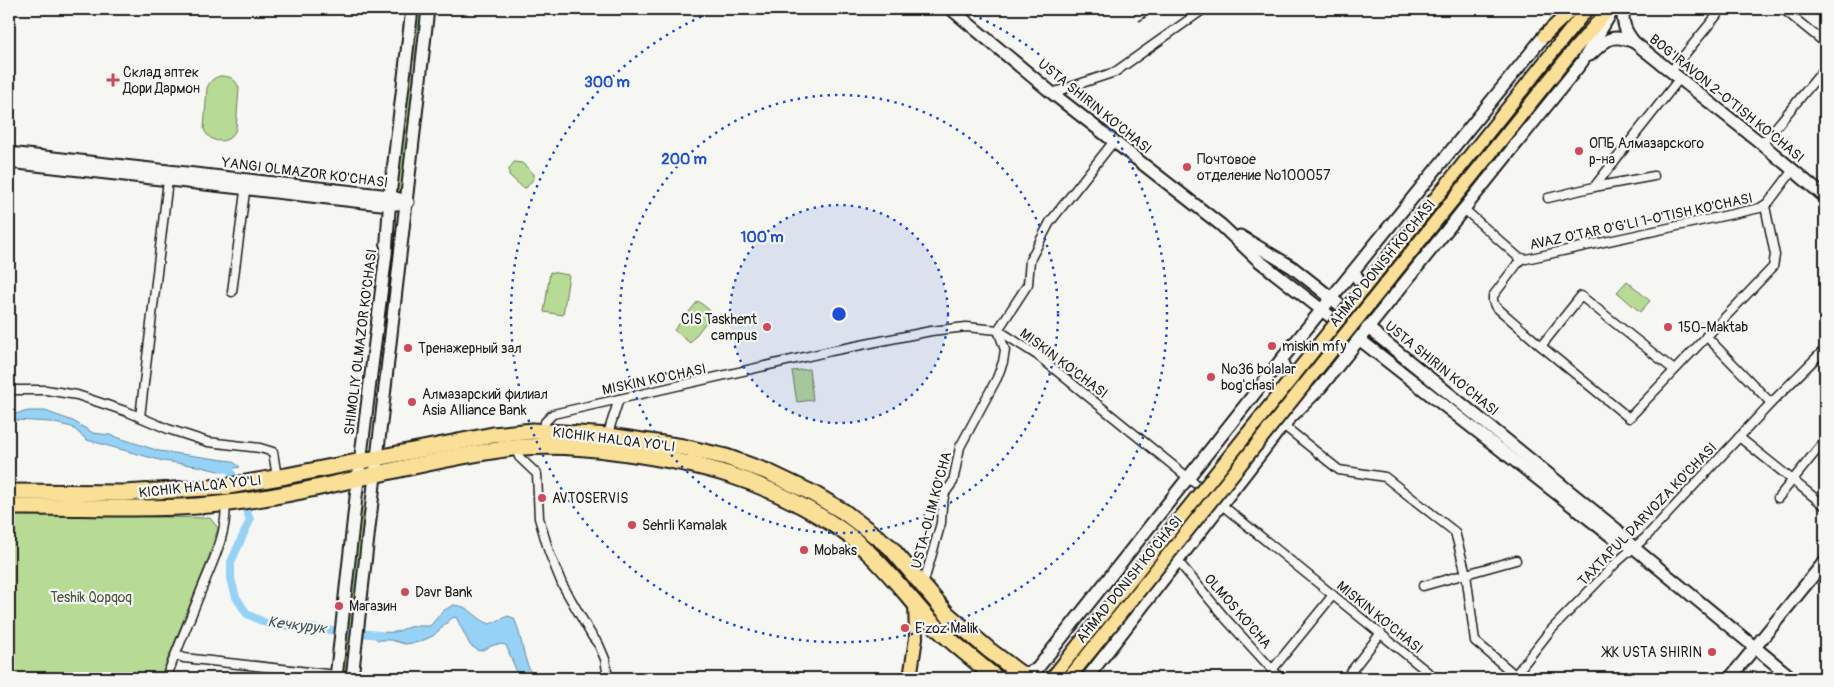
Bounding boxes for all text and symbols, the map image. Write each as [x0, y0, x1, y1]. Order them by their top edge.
street label: BOG'IRAVON 2-O'TISH KO'CHASI [1646, 31, 1807, 166]
street label: USTA SHIRIN KO'CHASI [1034, 55, 1155, 157]
place label: Склад аптек Дори Дармон [122, 64, 200, 97]
text: 300 m [584, 73, 630, 92]
marker: Склад аптек Дори Дармон [107, 74, 119, 86]
place label: ОПБ Алмазарского р-на [1589, 135, 1704, 168]
marker: ОПБ Алмазарского р-на [1573, 145, 1585, 157]
text: 200 m [661, 150, 707, 169]
place label: Почтовое отделение №100057 [1197, 151, 1331, 184]
street label: YANGI OLMAZOR KO'CHASI [220, 154, 389, 191]
marker: Почтовое отделение №100057 [1181, 161, 1193, 173]
street label: AVAZ O'TAR O'G'LI 1-O'TISH KO'CHASI [1528, 189, 1754, 253]
street label: AHMAD DONISH KO'CHASI [1326, 196, 1439, 330]
text: 100 m [741, 228, 783, 247]
street label: SHIMOLIY OLMAZOR KO'CHASI [341, 248, 380, 436]
centre of rings [830, 305, 848, 323]
place label: CIS Taskhent campus [681, 311, 758, 344]
street label: USTA SHIRIN KO'CHASI [1381, 317, 1502, 419]
place label: 150-Maktab [1678, 319, 1748, 336]
marker: CIS Taskhent campus [761, 321, 773, 333]
marker: 150-Maktab [1662, 321, 1674, 333]
street label: MISKIN KO'CHASI [1016, 325, 1111, 402]
place label: miskin mfy [1282, 338, 1346, 355]
place label: Тренажерный зал [418, 340, 522, 357]
marker: miskin mfy [1266, 340, 1278, 352]
marker: Тренажерный зал [402, 342, 414, 354]
street label: MISKIN KO'CHASI [601, 360, 708, 399]
place label: №36 bolalar bog'chasi [1221, 361, 1296, 394]
marker: №36 bolalar bog'chasi [1205, 371, 1217, 383]
place label: Алмазарский филиал Asia Alliance Bank [422, 386, 548, 419]
marker: Алмазарский филиал Asia Alliance Bank [406, 396, 418, 408]
street label: KICHIK HALQA YO'LI [552, 424, 676, 455]
street label: TAXTAPUL DARVOZA KO'CHASI [1574, 439, 1720, 589]
street label: USTA-OLIM KO'CHA [908, 450, 955, 570]
street label: KICHIK HALQA YO'LI [138, 472, 262, 501]
place label: AVTOSERVIS [552, 490, 628, 507]
marker: AVTOSERVIS [536, 492, 548, 504]
street label: AHMAD DONISH KO'CHASI [1073, 512, 1186, 646]
place label: Sehrli Kamalak [642, 517, 727, 534]
marker: Sehrli Kamalak [626, 519, 638, 531]
place label: Mobaks [814, 542, 858, 559]
marker: Mobaks [798, 544, 810, 556]
street label: OLMOS KO'CHA [1200, 570, 1275, 652]
street label: MISKIN KO'CHASI [1333, 577, 1426, 657]
place label: Davr Bank [415, 584, 473, 601]
marker: Davr Bank [399, 586, 411, 598]
park label: Teshik Qopqoq [50, 589, 132, 606]
place label: Магазин [349, 598, 397, 615]
marker: Магазин [333, 600, 345, 612]
water label: Кечкурук [267, 612, 329, 639]
place label: E'zoz Malik [915, 620, 979, 637]
marker: E'zoz Malik [899, 622, 911, 634]
place label: ЖК USTA SHIRIN [1601, 644, 1702, 661]
marker: ЖК USTA SHIRIN [1706, 646, 1718, 658]

